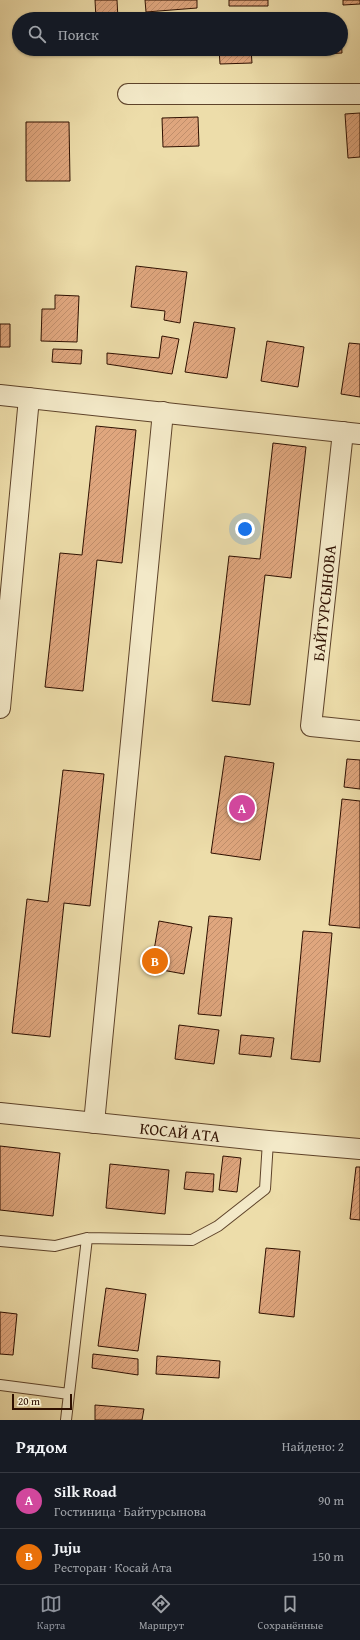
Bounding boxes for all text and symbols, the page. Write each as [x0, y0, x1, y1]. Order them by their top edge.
search box [12, 12, 348, 56]
icon: search [26, 23, 48, 45]
text: Поиск [58, 24, 99, 45]
your location [235, 519, 255, 539]
street label: БАЙТУРСЫНОВА [306, 543, 342, 662]
pin: A [229, 793, 255, 823]
pin: B [142, 946, 168, 976]
street label: КОСАЙ АТА [139, 1116, 222, 1148]
scale bar [12, 1392, 72, 1411]
text: 20 m [18, 1393, 40, 1409]
text: Рядом [16, 1434, 67, 1459]
text: Найдено: 2 [282, 1437, 344, 1456]
text: Silk Road [54, 1481, 117, 1502]
text: A [25, 1491, 33, 1510]
text: 90 m [318, 1491, 344, 1510]
text: Гостиница · Байтурсынова [54, 1502, 206, 1521]
text: Juju [54, 1537, 81, 1558]
text: B [25, 1547, 33, 1566]
text: 150 m [312, 1547, 344, 1566]
text: Ресторан · Косай Ата [54, 1558, 172, 1577]
tab: Карта [37, 1593, 65, 1633]
tab: Маршрут [139, 1593, 184, 1633]
tab: Сохранённые [258, 1593, 323, 1633]

